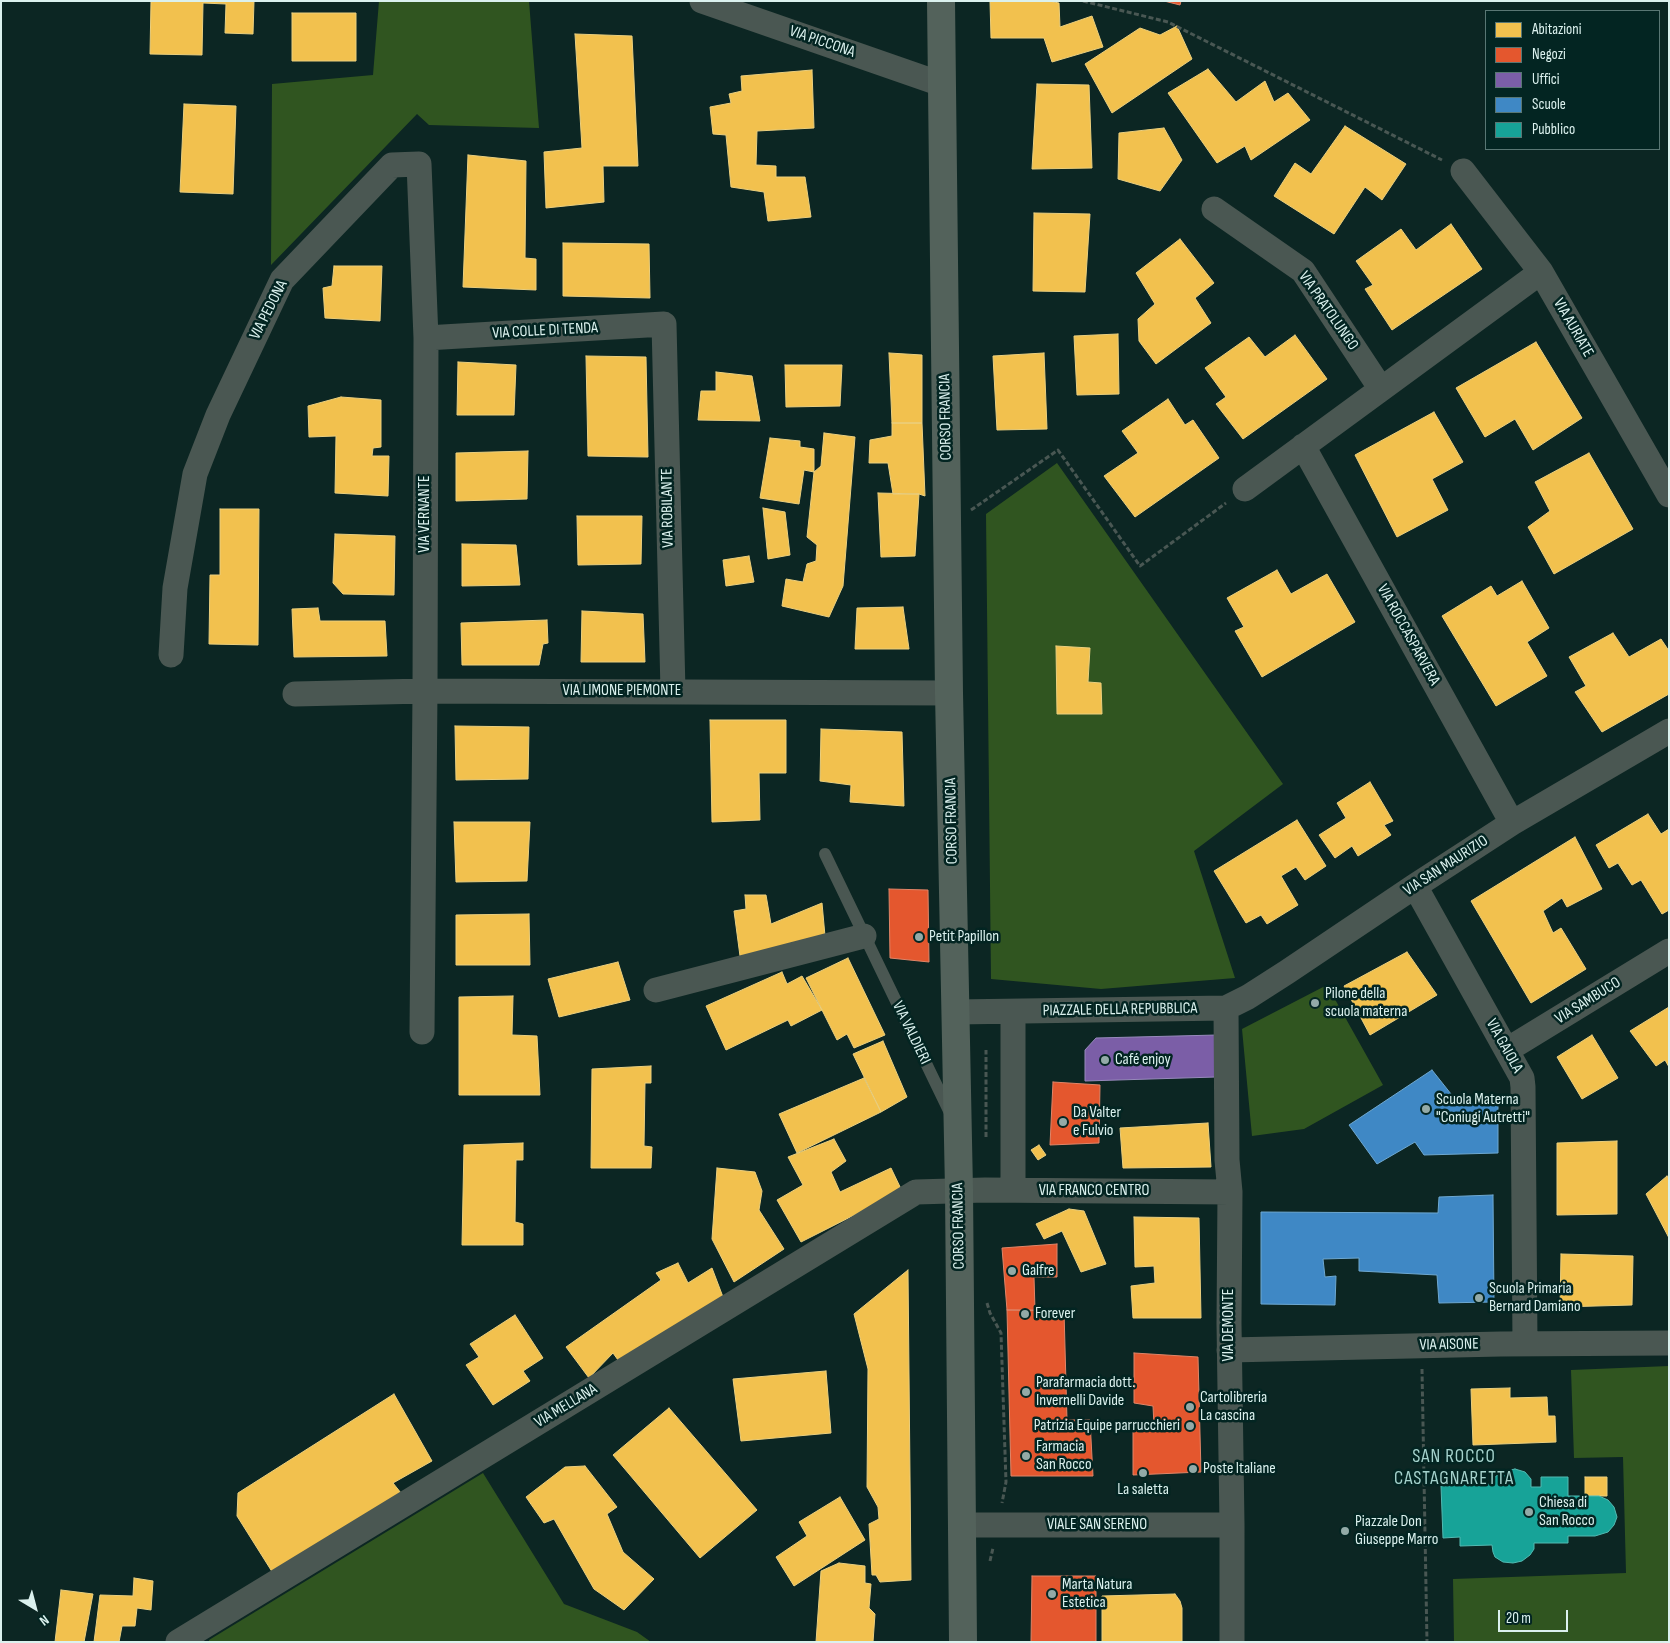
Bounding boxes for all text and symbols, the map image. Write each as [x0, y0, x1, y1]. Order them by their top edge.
legend [1485, 10, 1660, 150]
text: Abitazioni [1532, 20, 1582, 39]
street label: VIA PICCONA [787, 22, 857, 62]
text: Negozi [1532, 45, 1566, 64]
text: Uffici [1532, 70, 1560, 89]
text: Scuole [1532, 95, 1566, 114]
text: Pubblico [1532, 120, 1575, 139]
street label: VIA PRATOLUNGO [1294, 268, 1362, 354]
street label: VIA PEDONA [246, 277, 292, 343]
street label: VIA AURIATE [1549, 295, 1597, 361]
street label: VIA COLLE DI TENDA [492, 319, 598, 343]
street label: CORSO FRANCIA [936, 374, 956, 460]
street label: VIA ROBILANTE [658, 468, 678, 548]
street label: VIA VERNANTE [415, 475, 435, 553]
street label: VIA ROCCASPARVERA [1372, 581, 1444, 689]
street label: VIA LIMONE PIEMONTE [563, 681, 681, 701]
street label: CORSO FRANCIA [942, 778, 962, 864]
street label: VIA SAN MAURIZIO [1400, 832, 1492, 900]
place label: Petit Papillon [929, 927, 999, 947]
marker: Petit Papillon [913, 931, 925, 943]
street label: VIA SAMBUCO [1552, 973, 1624, 1029]
place label: Pilone della scuola materna [1325, 984, 1407, 1022]
marker: Pilone della scuola materna [1309, 997, 1321, 1009]
street label: VIA VALDIERI [888, 998, 934, 1068]
street label: PIAZZALE DELLA REPUBBLICA [1042, 999, 1198, 1021]
street label: VIA GAIOLA [1481, 1016, 1527, 1076]
place label: Café enjoy [1115, 1050, 1171, 1070]
marker: Café enjoy [1099, 1054, 1111, 1066]
place label: Scuola Materna "Coniugi Autretti" [1436, 1090, 1530, 1128]
place label: Da Valter e Fulvio [1073, 1103, 1121, 1141]
marker: Scuola Materna "Coniugi Autretti" [1420, 1103, 1432, 1115]
marker: Da Valter e Fulvio [1057, 1116, 1069, 1128]
street label: VIA FRANCO CENTRO [1039, 1181, 1149, 1201]
street label: CORSO FRANCIA [949, 1183, 969, 1269]
place label: Galfre [1022, 1261, 1054, 1281]
marker: Galfre [1006, 1265, 1018, 1277]
place label: Scuola Primaria Bernard Damiano [1489, 1279, 1581, 1317]
street label: VIA DEMONTE [1219, 1289, 1239, 1361]
marker: Scuola Primaria Bernard Damiano [1473, 1292, 1485, 1304]
place label: Forever [1035, 1304, 1075, 1324]
marker: Forever [1019, 1308, 1031, 1320]
street label: VIA AISONE [1419, 1335, 1479, 1355]
place label: Parafarmacia dott. Invernelli Davide [1036, 1373, 1135, 1411]
street label: VIA MELLANA [531, 1380, 601, 1432]
marker: Parafarmacia dott. Invernelli Davide [1020, 1386, 1032, 1398]
place label: Cartolibreria La cascina [1200, 1388, 1267, 1426]
marker: Cartolibreria La cascina [1184, 1401, 1196, 1413]
place label: Patrizia Equipe parrucchieri [1034, 1416, 1180, 1436]
marker: Patrizia Equipe parrucchieri [1184, 1420, 1196, 1432]
place label: Farmacia San Rocco [1036, 1437, 1092, 1475]
district label: SAN ROCCO CASTAGNARETTA [1392, 1446, 1516, 1490]
marker: Farmacia San Rocco [1020, 1450, 1032, 1462]
place label: Poste Italiane [1203, 1459, 1276, 1479]
marker: Poste Italiane [1187, 1463, 1199, 1475]
marker: La saletta [1137, 1467, 1149, 1479]
place label: La saletta [1117, 1480, 1169, 1500]
place label: Chiesa di San Rocco [1539, 1493, 1595, 1531]
marker: Chiesa di San Rocco [1523, 1506, 1535, 1518]
place label: Piazzale Don Giuseppe Marro [1355, 1512, 1438, 1550]
street label: VIALE SAN SERENO [1047, 1515, 1147, 1535]
marker: Piazzale Don Giuseppe Marro [1339, 1525, 1351, 1537]
place label: Marta Natura Estetica [1062, 1575, 1132, 1613]
north arrow [10, 1583, 60, 1633]
marker: Marta Natura Estetica [1046, 1588, 1058, 1600]
scale bar [1500, 1600, 1570, 1632]
text: 20 m [1506, 1609, 1531, 1628]
text: N [36, 1611, 52, 1629]

